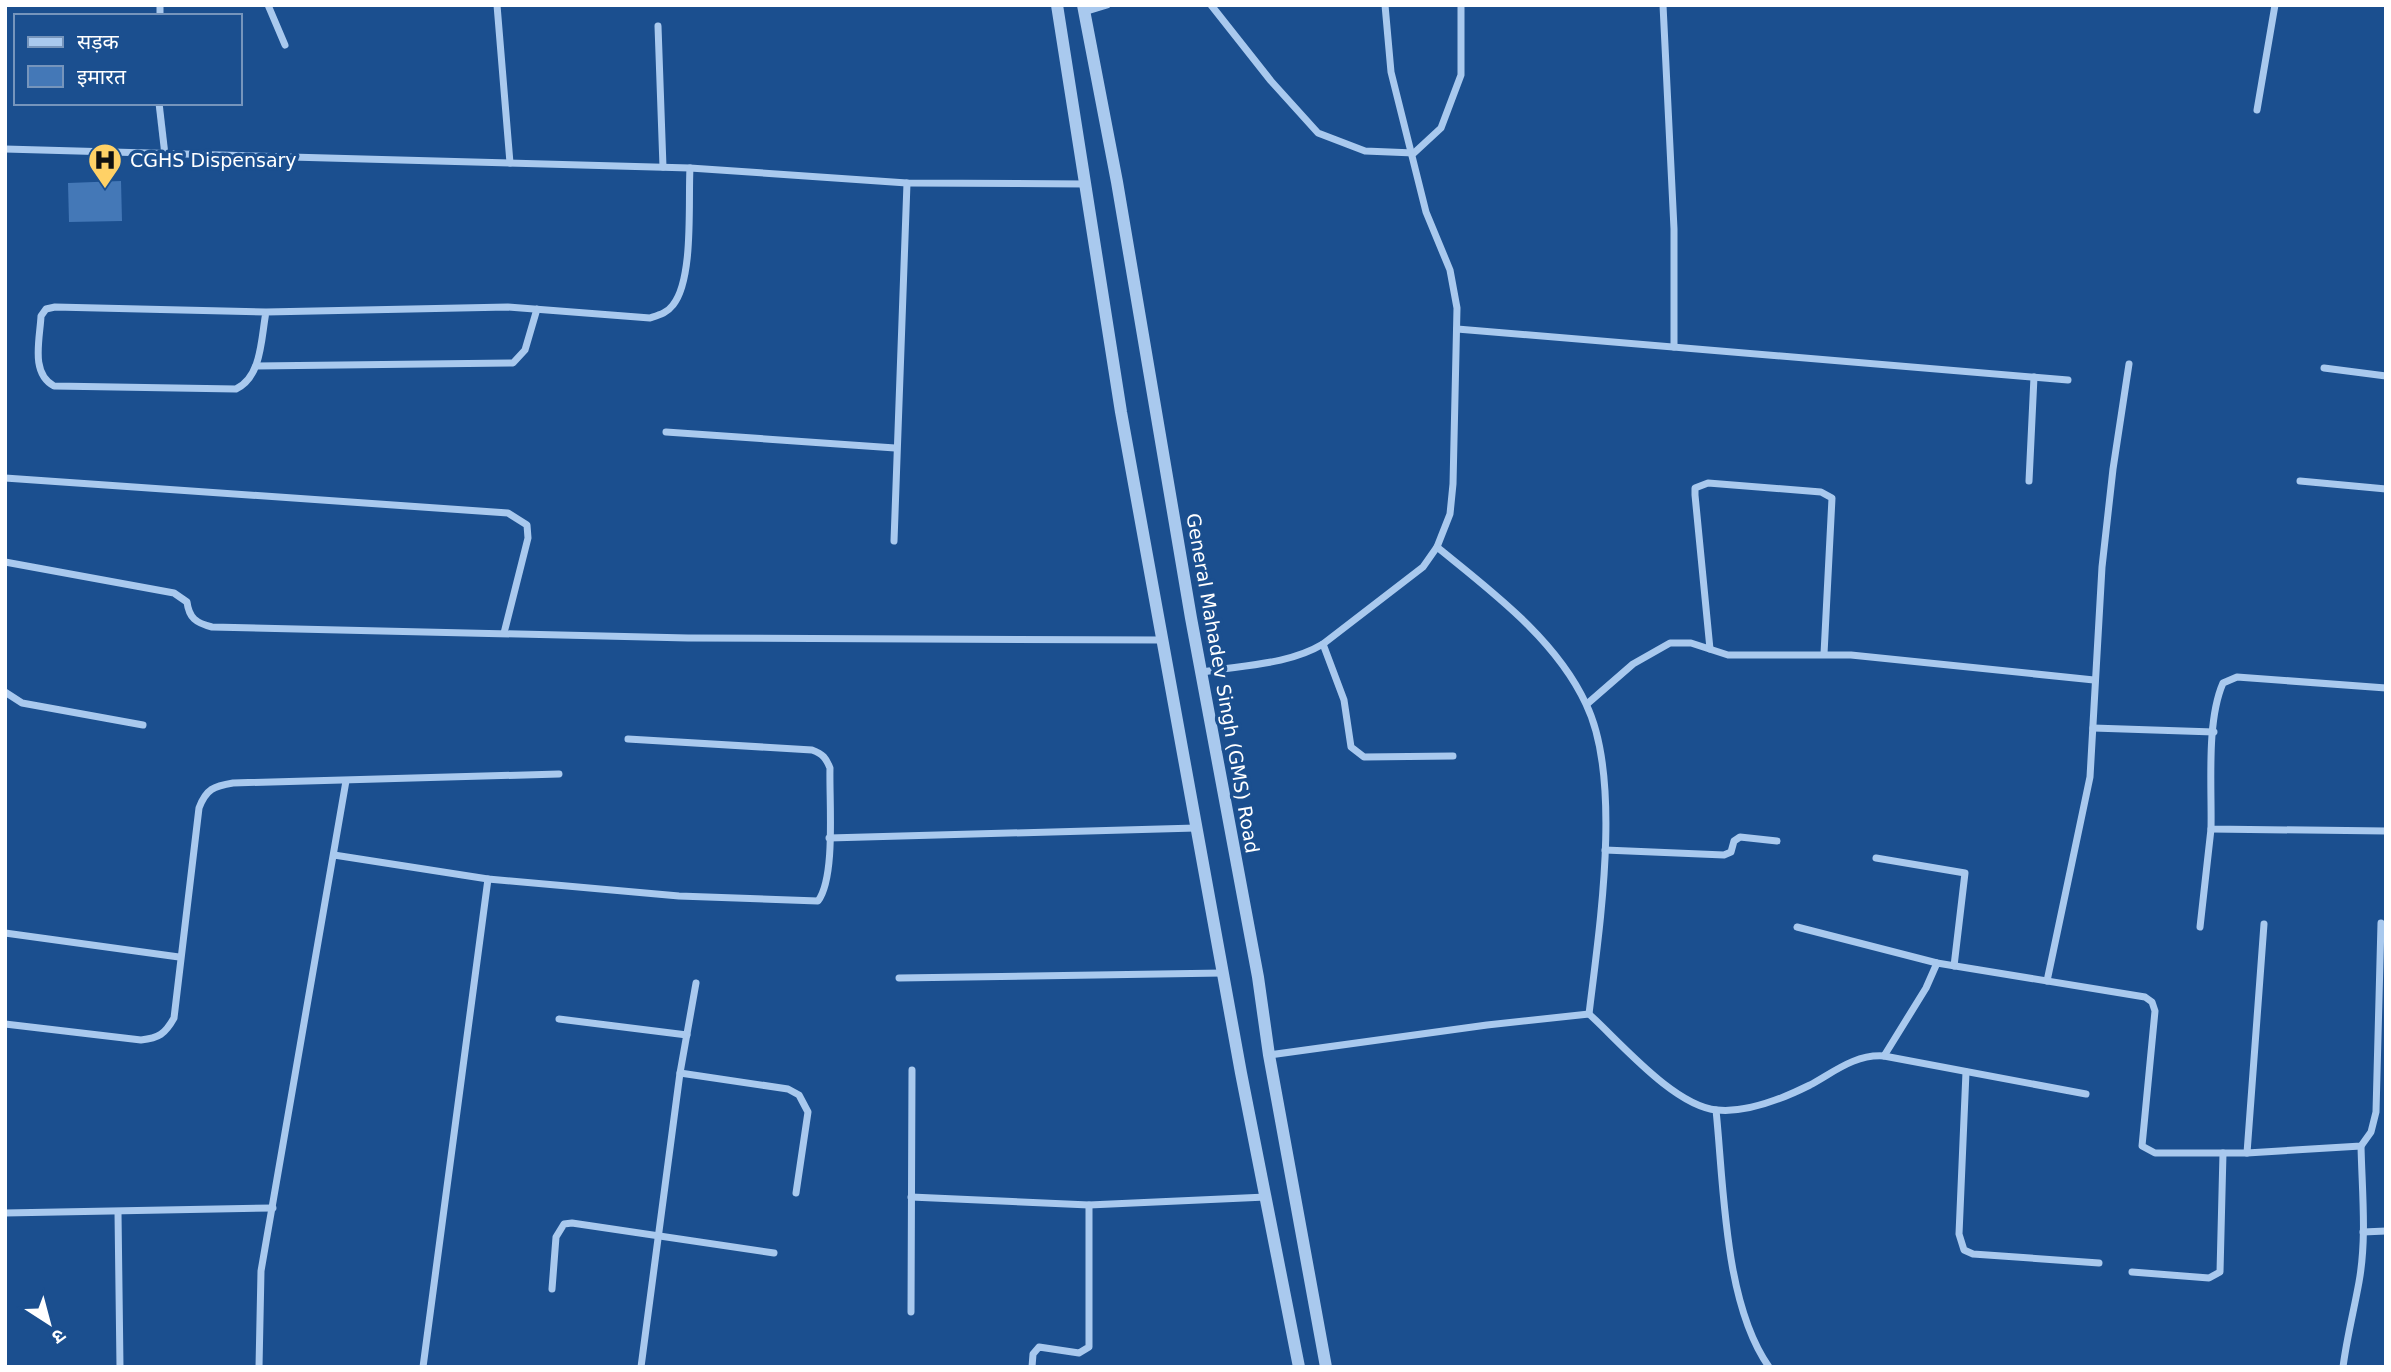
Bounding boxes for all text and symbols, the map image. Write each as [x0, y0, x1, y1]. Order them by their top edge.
legend [14, 14, 242, 105]
text: सड़क [77, 30, 119, 54]
text: इमारत [77, 65, 127, 89]
hospital icon: CGHS Dispensary [86, 141, 124, 190]
place label: CGHS Dispensary [130, 149, 297, 171]
street label: General Mahadev Singh (GMS) Road [1182, 511, 1264, 855]
north arrow [14, 1288, 84, 1358]
text: उ [47, 1325, 70, 1349]

